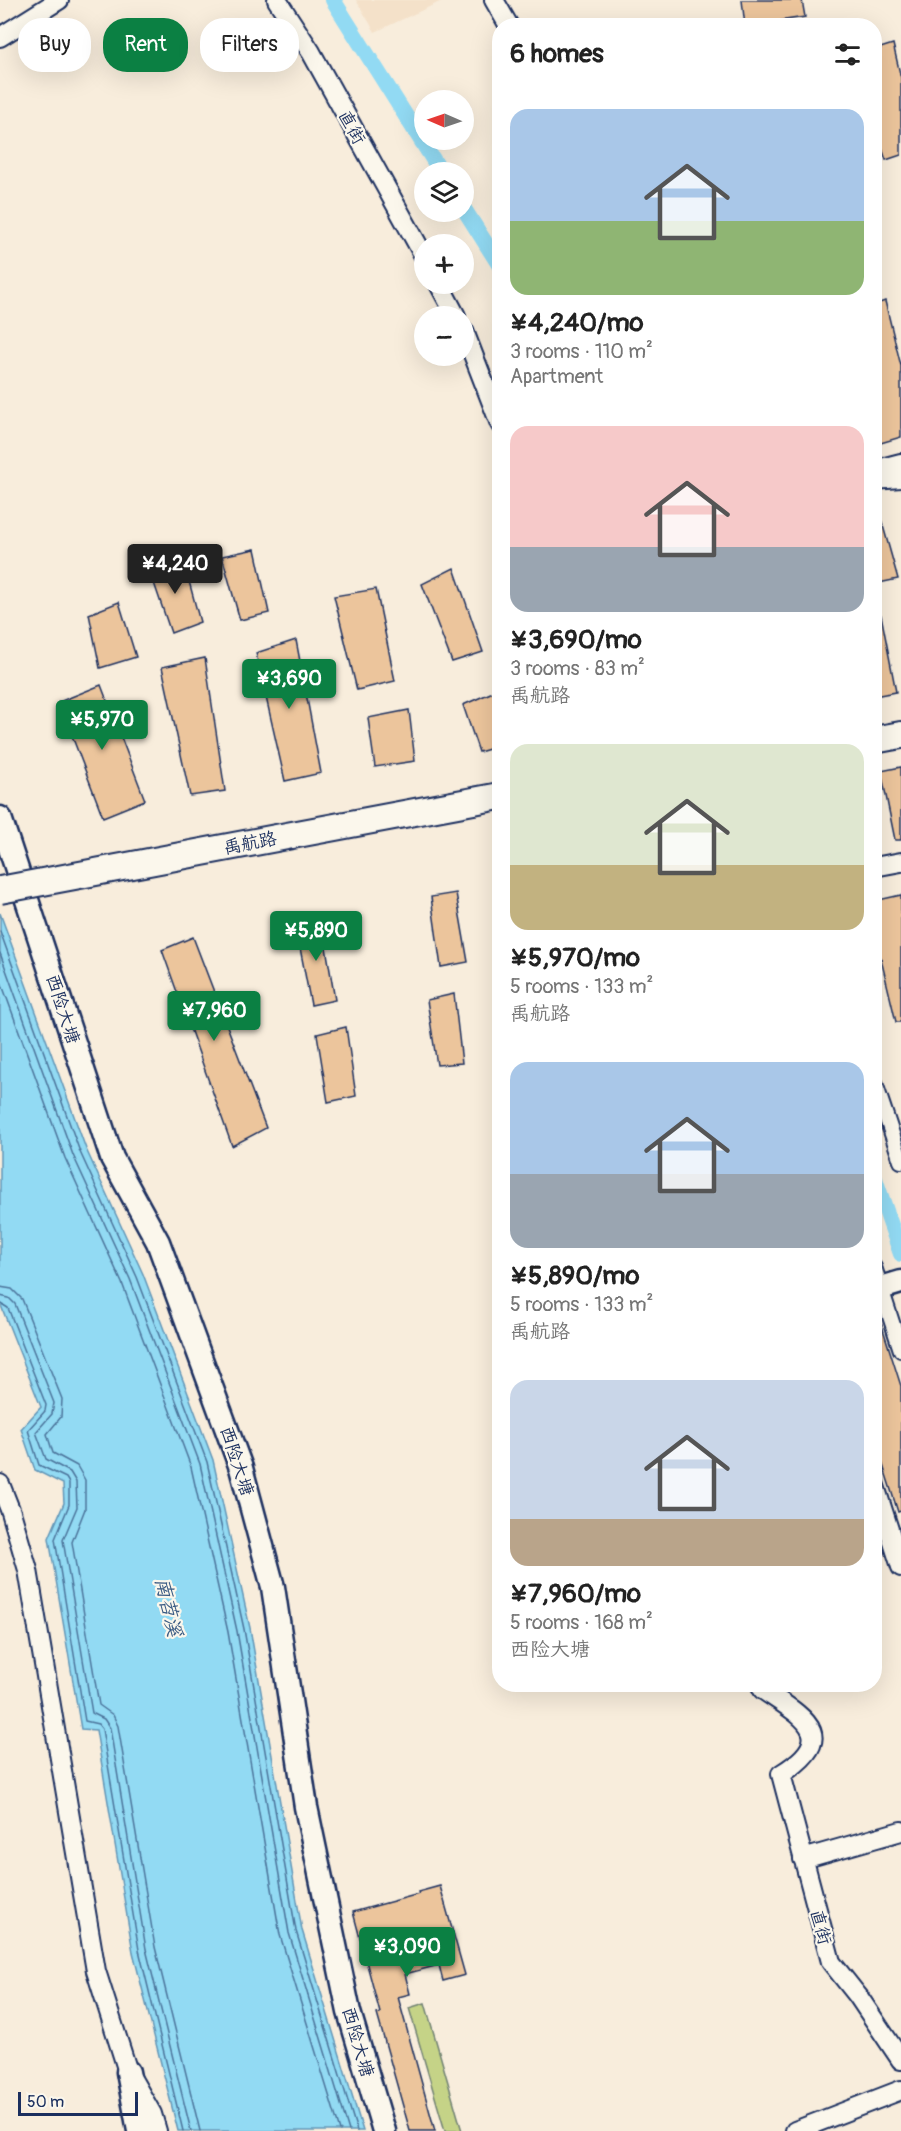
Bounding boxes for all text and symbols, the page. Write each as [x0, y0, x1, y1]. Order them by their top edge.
chip: Buy [18, 18, 91, 72]
chip: Rent [103, 18, 188, 72]
chip: Filters [200, 18, 299, 72]
text: 6 homes [510, 38, 604, 70]
icon: filters [831, 38, 864, 71]
north arrow [414, 90, 474, 150]
map controls [414, 90, 474, 366]
street label: 直街 [333, 106, 370, 149]
icon: home [633, 148, 741, 256]
button: layers [414, 162, 474, 222]
button: + [414, 234, 474, 294]
button: − [414, 306, 474, 366]
text: ¥4,240/mo [510, 307, 643, 339]
text: 3 rooms · 110 m² [510, 339, 653, 364]
text: Apartment [510, 364, 603, 389]
icon: home [633, 465, 741, 573]
pin: ¥4,240 [126, 544, 224, 595]
text: ¥4,240 [142, 551, 209, 576]
text: ¥3,690/mo [510, 624, 642, 656]
text: 3 rooms · 83 m² [510, 656, 645, 681]
pin: ¥3,690 [240, 659, 338, 710]
text: ¥3,690 [256, 666, 322, 691]
text: 禹航路 [510, 683, 570, 708]
pin: ¥5,970 [53, 700, 151, 751]
text: ¥5,970 [70, 707, 134, 732]
icon: home [633, 783, 741, 891]
street label: 禹航路 [221, 827, 279, 860]
pin: ¥5,890 [267, 911, 365, 962]
text: ¥5,890 [284, 918, 348, 943]
text: ¥5,970/mo [510, 942, 640, 974]
street label: 西险大塘 [40, 971, 85, 1047]
text: 5 rooms · 133 m² [510, 974, 653, 999]
pin: ¥7,960 [165, 991, 263, 1042]
text: ¥7,960 [181, 998, 247, 1023]
text: 禹航路 [510, 1001, 570, 1026]
icon: home [633, 1101, 741, 1209]
text: ¥5,890/mo [510, 1260, 639, 1292]
text: 5 rooms · 133 m² [510, 1292, 653, 1317]
text: 禹航路 [510, 1319, 570, 1344]
icon: home [633, 1419, 741, 1527]
street label: 西险大塘 [214, 1423, 259, 1499]
water label: 南苕溪 [150, 1575, 188, 1640]
text: ¥7,960/mo [510, 1578, 641, 1610]
text: 5 rooms · 168 m² [510, 1610, 653, 1635]
text: 西险大塘 [510, 1637, 590, 1662]
street label: 直街 [805, 1907, 836, 1947]
pin: ¥3,090 [358, 1927, 456, 1978]
text: ¥3,090 [373, 1934, 441, 1959]
street label: 西险大塘 [337, 2004, 378, 2080]
scale bar [18, 2089, 138, 2116]
text: 50 m [27, 2092, 64, 2112]

